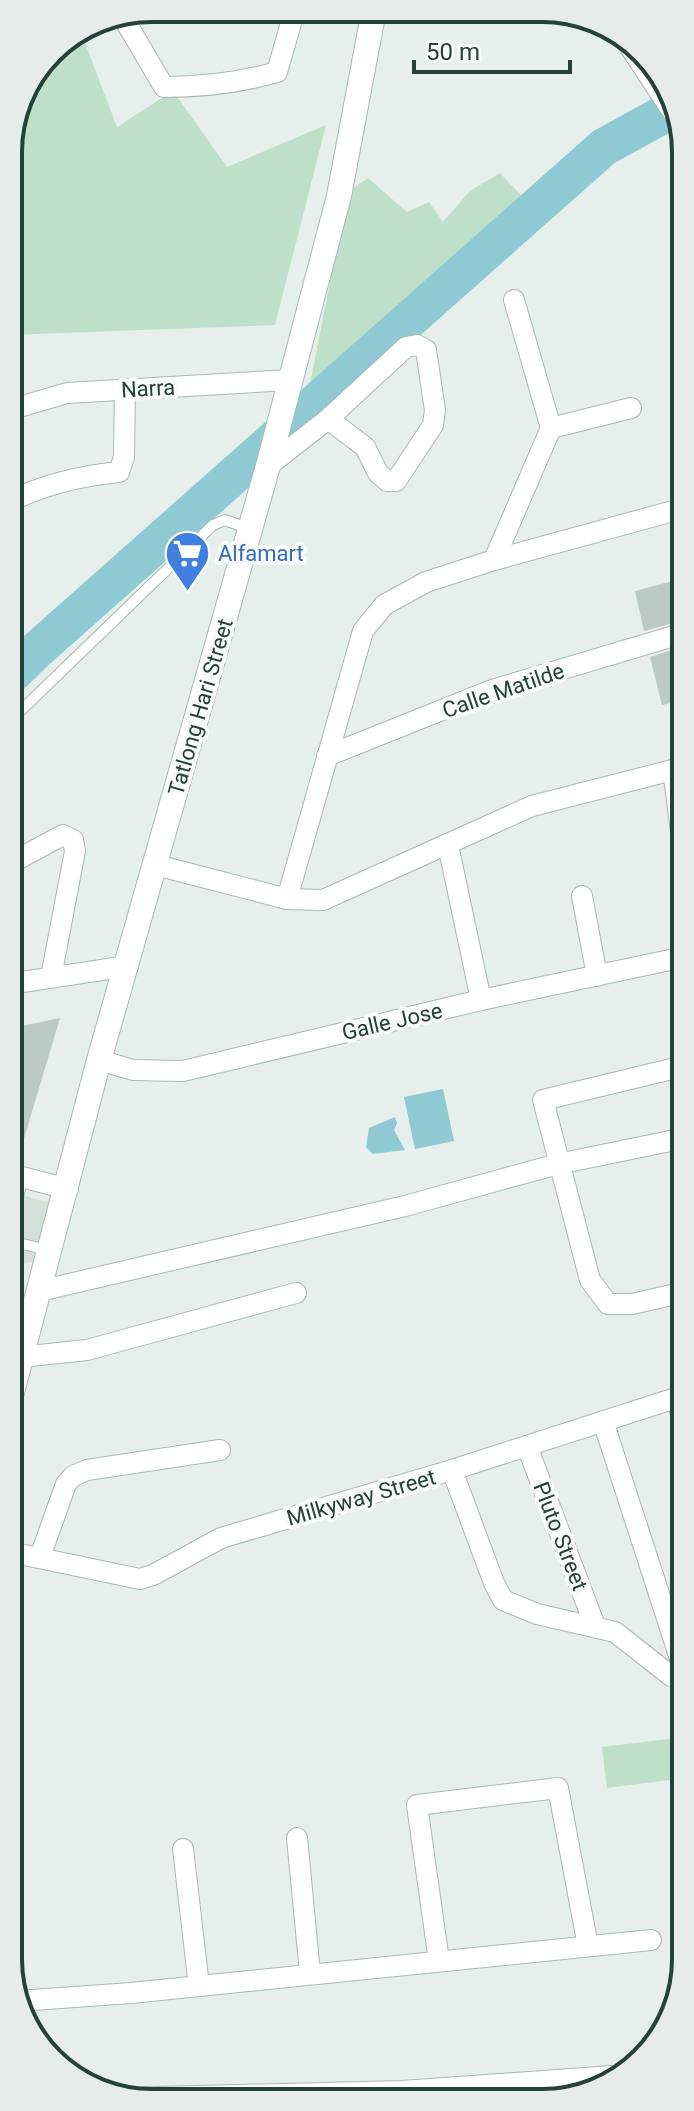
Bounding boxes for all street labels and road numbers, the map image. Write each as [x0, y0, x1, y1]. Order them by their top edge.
street label: Narra [120, 375, 176, 402]
street label: Tatlong Hari Street [163, 616, 238, 798]
street label: Calle Matilde [439, 658, 567, 723]
street label: Galle Jose [339, 998, 445, 1045]
street label: Milkyway Street [284, 1464, 438, 1531]
street label: Pluto Street [528, 1478, 593, 1594]

